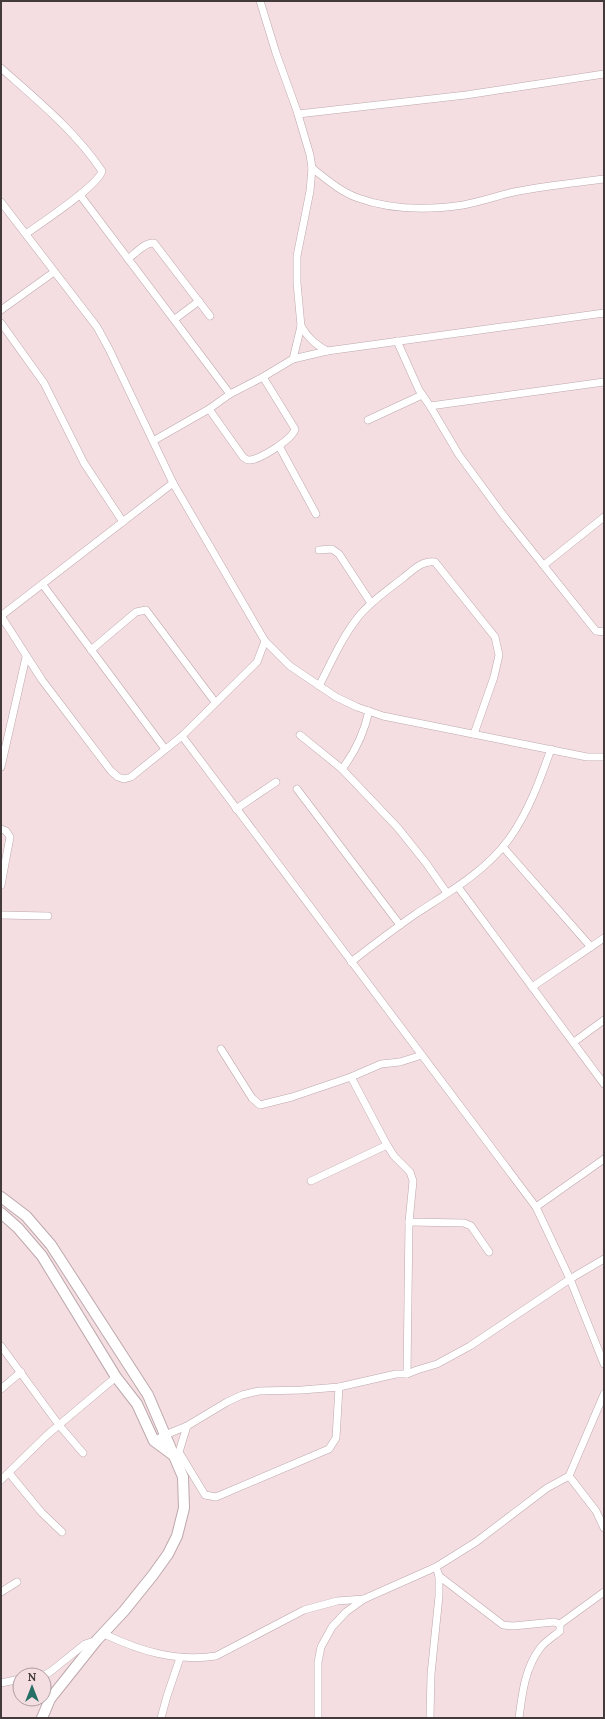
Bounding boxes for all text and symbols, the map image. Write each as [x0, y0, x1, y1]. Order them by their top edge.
north arrow [12, 1667, 52, 1707]
text: N [28, 1670, 37, 1684]

